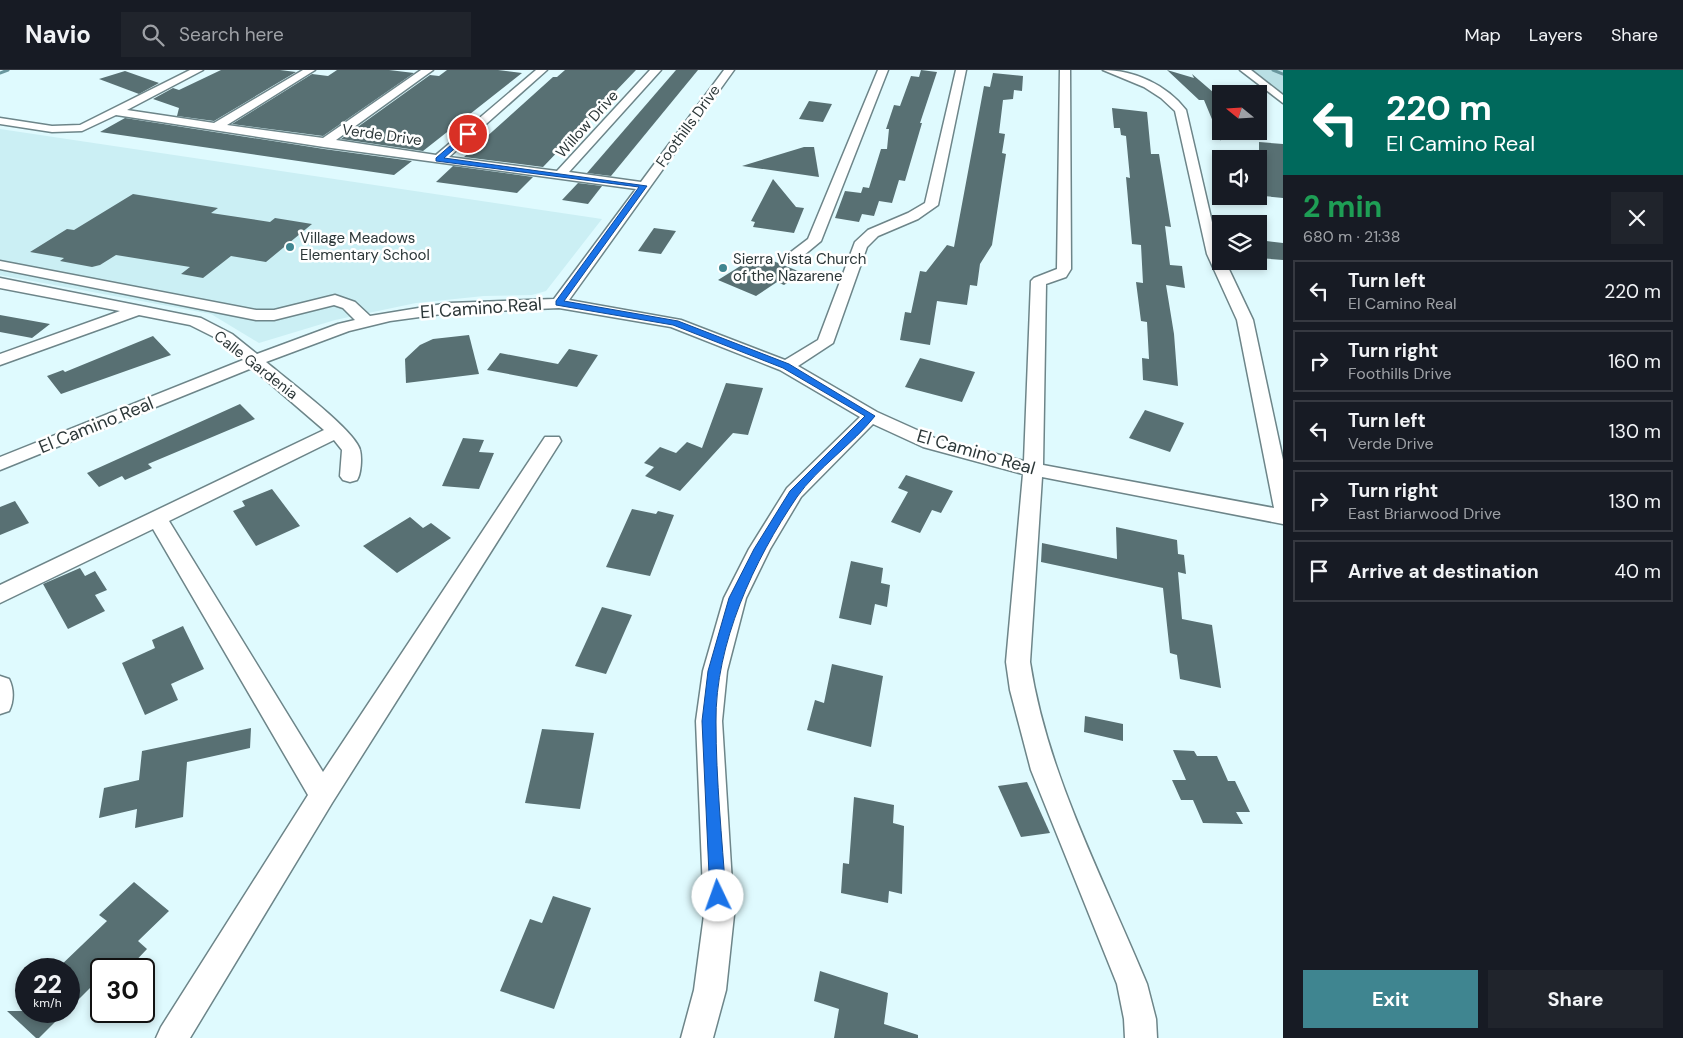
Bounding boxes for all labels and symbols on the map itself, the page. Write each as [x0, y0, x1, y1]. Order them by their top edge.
street label: Foothills Drive [651, 81, 725, 171]
north arrow [1212, 85, 1268, 140]
street label: Willow Drive [551, 86, 623, 162]
pin [447, 113, 489, 155]
street label: Verde Drive [341, 120, 423, 150]
place label: Village Meadows Elementary School [300, 228, 430, 265]
marker: Village Meadows Elementary School [284, 241, 296, 253]
place label: Sierra Vista Church of the Nazarene [733, 249, 866, 286]
marker: Sierra Vista Church of the Nazarene [717, 262, 729, 274]
street label: El Camino Real [419, 292, 543, 324]
street label: Calle Gardenia [210, 326, 302, 404]
street label: El Camino Real [35, 391, 157, 459]
street label: El Camino Real [914, 424, 1038, 480]
position arrow [691, 869, 743, 921]
speed limit sign: 30 [90, 958, 155, 1023]

